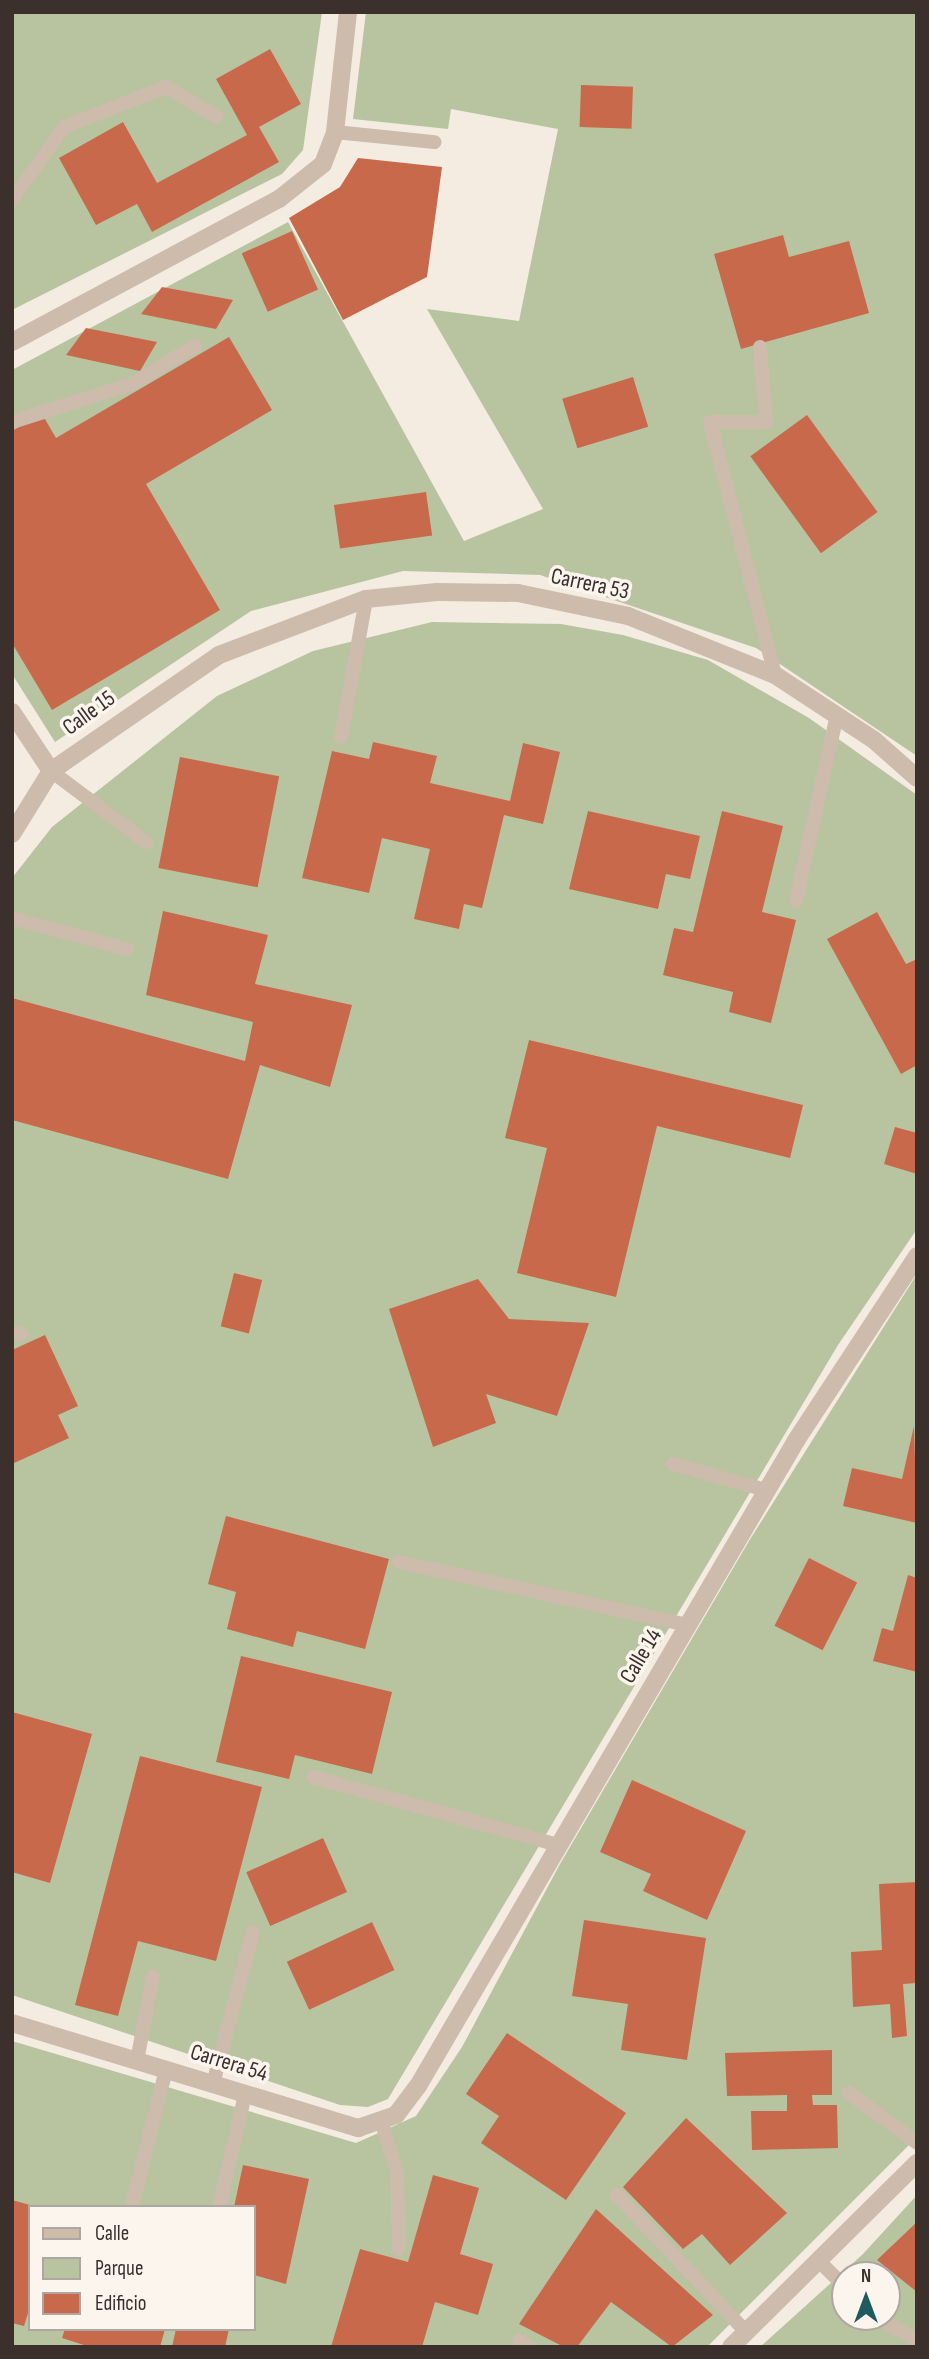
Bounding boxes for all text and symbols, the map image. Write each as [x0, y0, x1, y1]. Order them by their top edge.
street label: Carrera 53 [548, 562, 632, 606]
street label: Calle 15 [57, 685, 121, 741]
street label: Calle 14 [614, 1624, 668, 1688]
street label: Carrera 54 [187, 2038, 271, 2088]
legend [28, 2205, 256, 2331]
text: Calle [95, 2221, 129, 2246]
text: Parque [95, 2256, 143, 2281]
north arrow [831, 2261, 901, 2331]
text: N [861, 2265, 871, 2288]
text: Edificio [95, 2291, 146, 2316]

